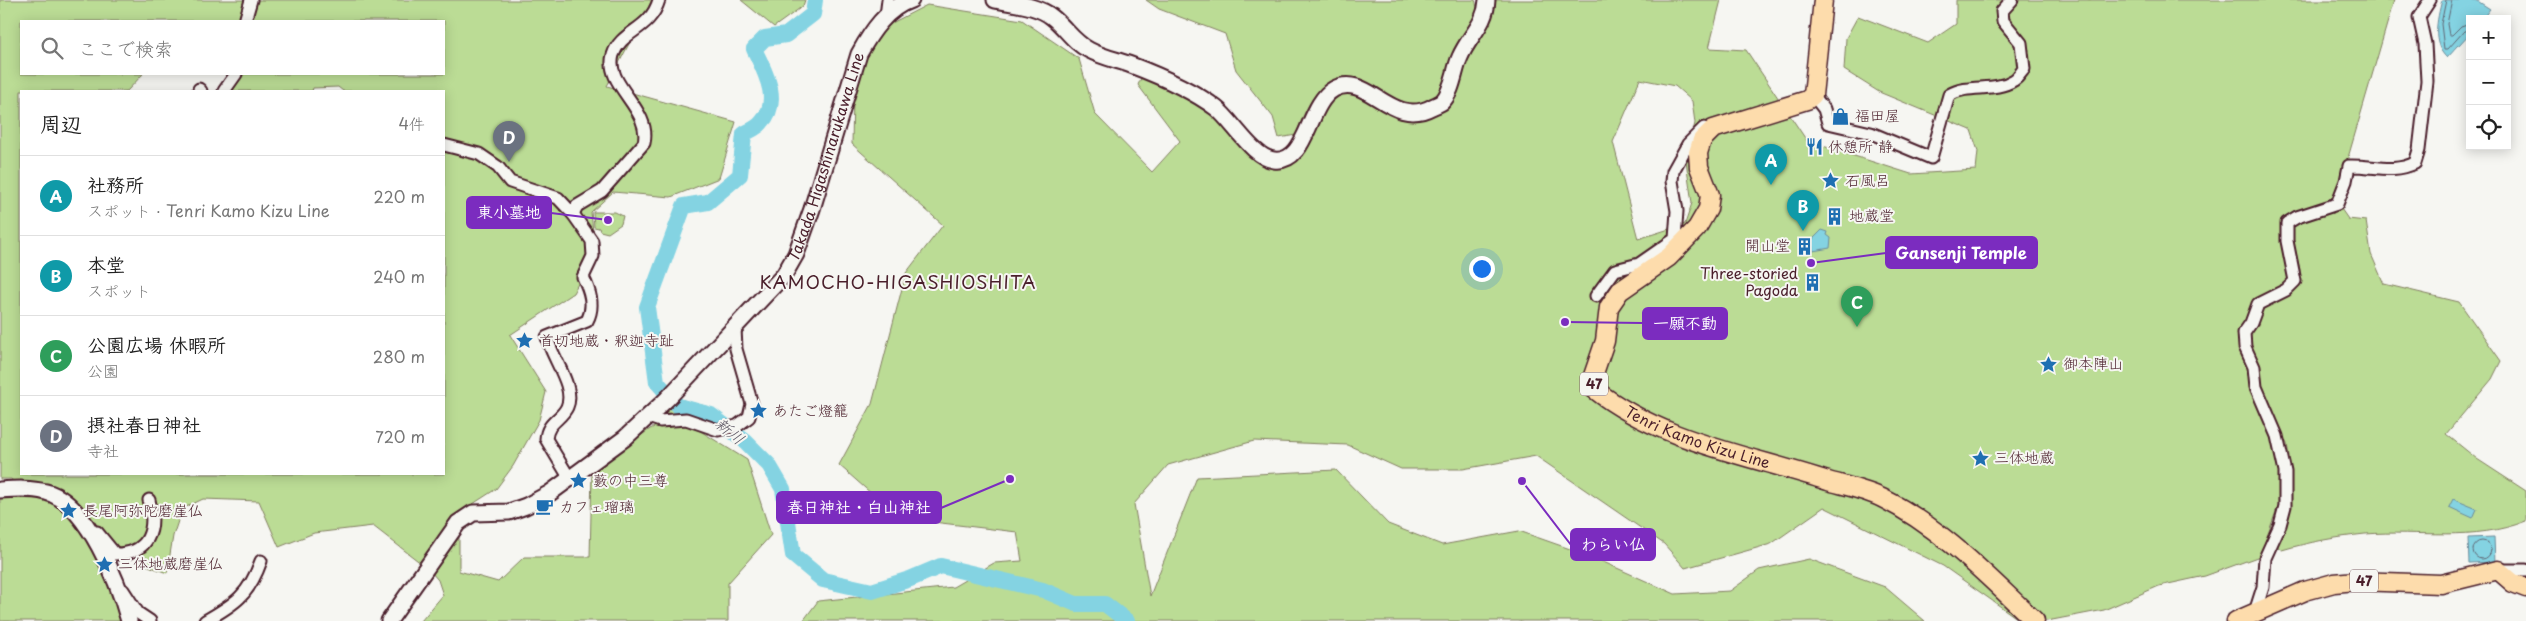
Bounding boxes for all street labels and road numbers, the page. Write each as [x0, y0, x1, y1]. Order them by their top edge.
street label: Takada Higashinarukawa Line [781, 49, 869, 265]
road number: 47 [1580, 372, 1608, 396]
street label: Tenri Kamo Kizu Line [1621, 399, 1773, 473]
road number: 47 [2350, 570, 2378, 592]

